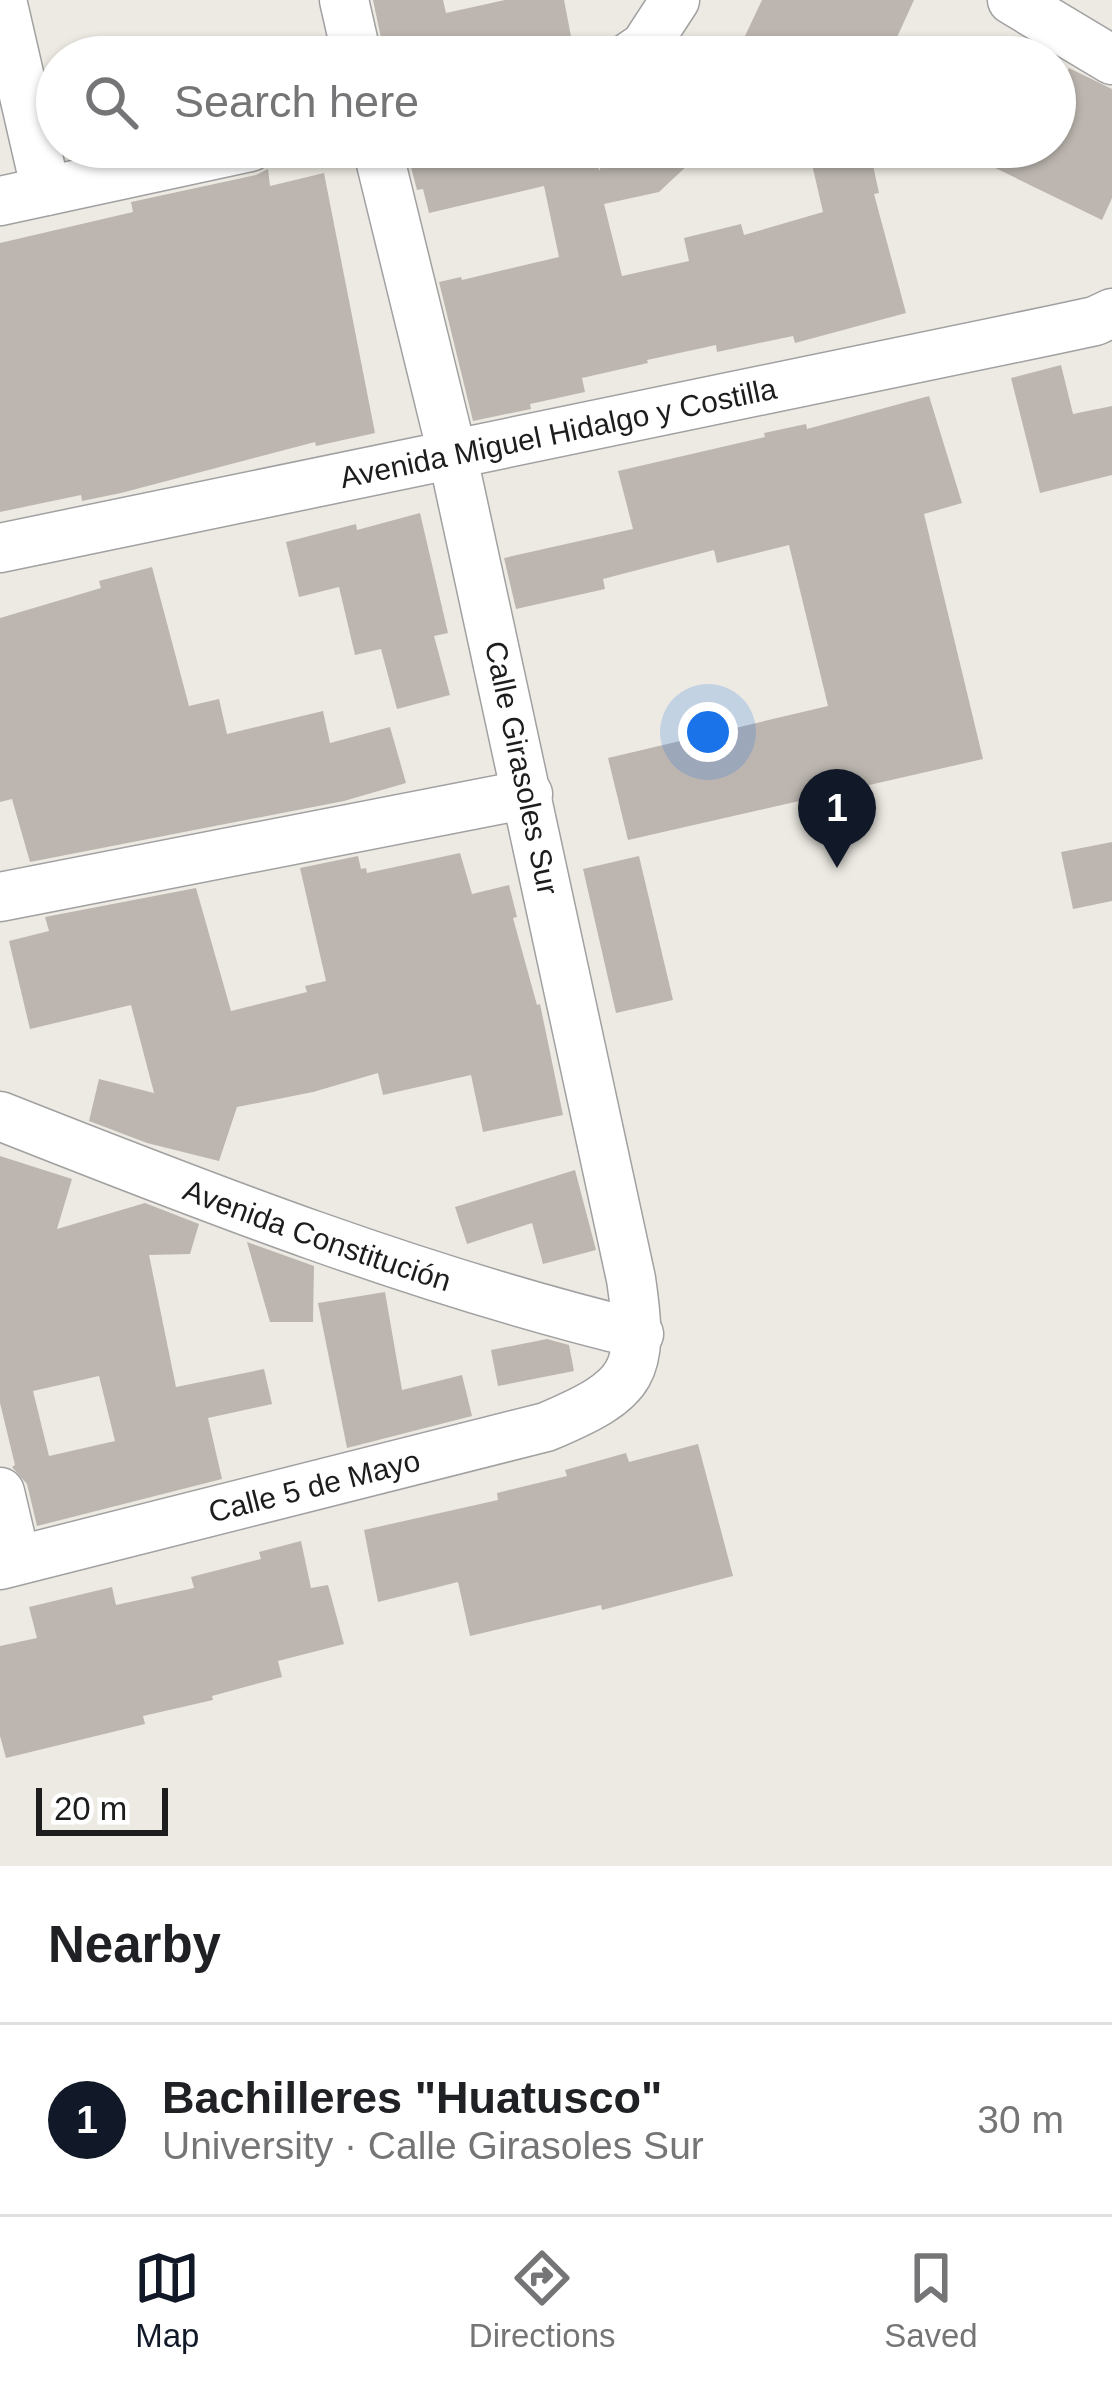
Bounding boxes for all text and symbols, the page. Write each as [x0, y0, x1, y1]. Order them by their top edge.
search box [36, 36, 1076, 168]
icon: search [78, 69, 144, 135]
text: Search here [174, 76, 419, 127]
street label: Avenida Miguel Hidalgo y Costilla [337, 371, 780, 494]
street label: Calle Girasoles Sur [479, 638, 565, 898]
your location [678, 702, 738, 762]
pin: 1 [798, 769, 876, 868]
street label: Avenida Constitución [179, 1173, 455, 1297]
street label: Calle 5 de Mayo [205, 1443, 423, 1528]
scale bar [36, 1782, 168, 1835]
text: 20 m [54, 1790, 127, 1827]
text: Nearby [48, 1916, 221, 1973]
text: Bachilleres "Huatusco" [162, 2072, 662, 2123]
text: 1 [76, 2098, 98, 2141]
text: 30 m [977, 2098, 1064, 2141]
text: University · Calle Girasoles Sur [162, 2124, 704, 2167]
tab: Map [134, 2245, 200, 2355]
tab: Directions [469, 2245, 616, 2355]
tab: Saved [884, 2245, 978, 2355]

